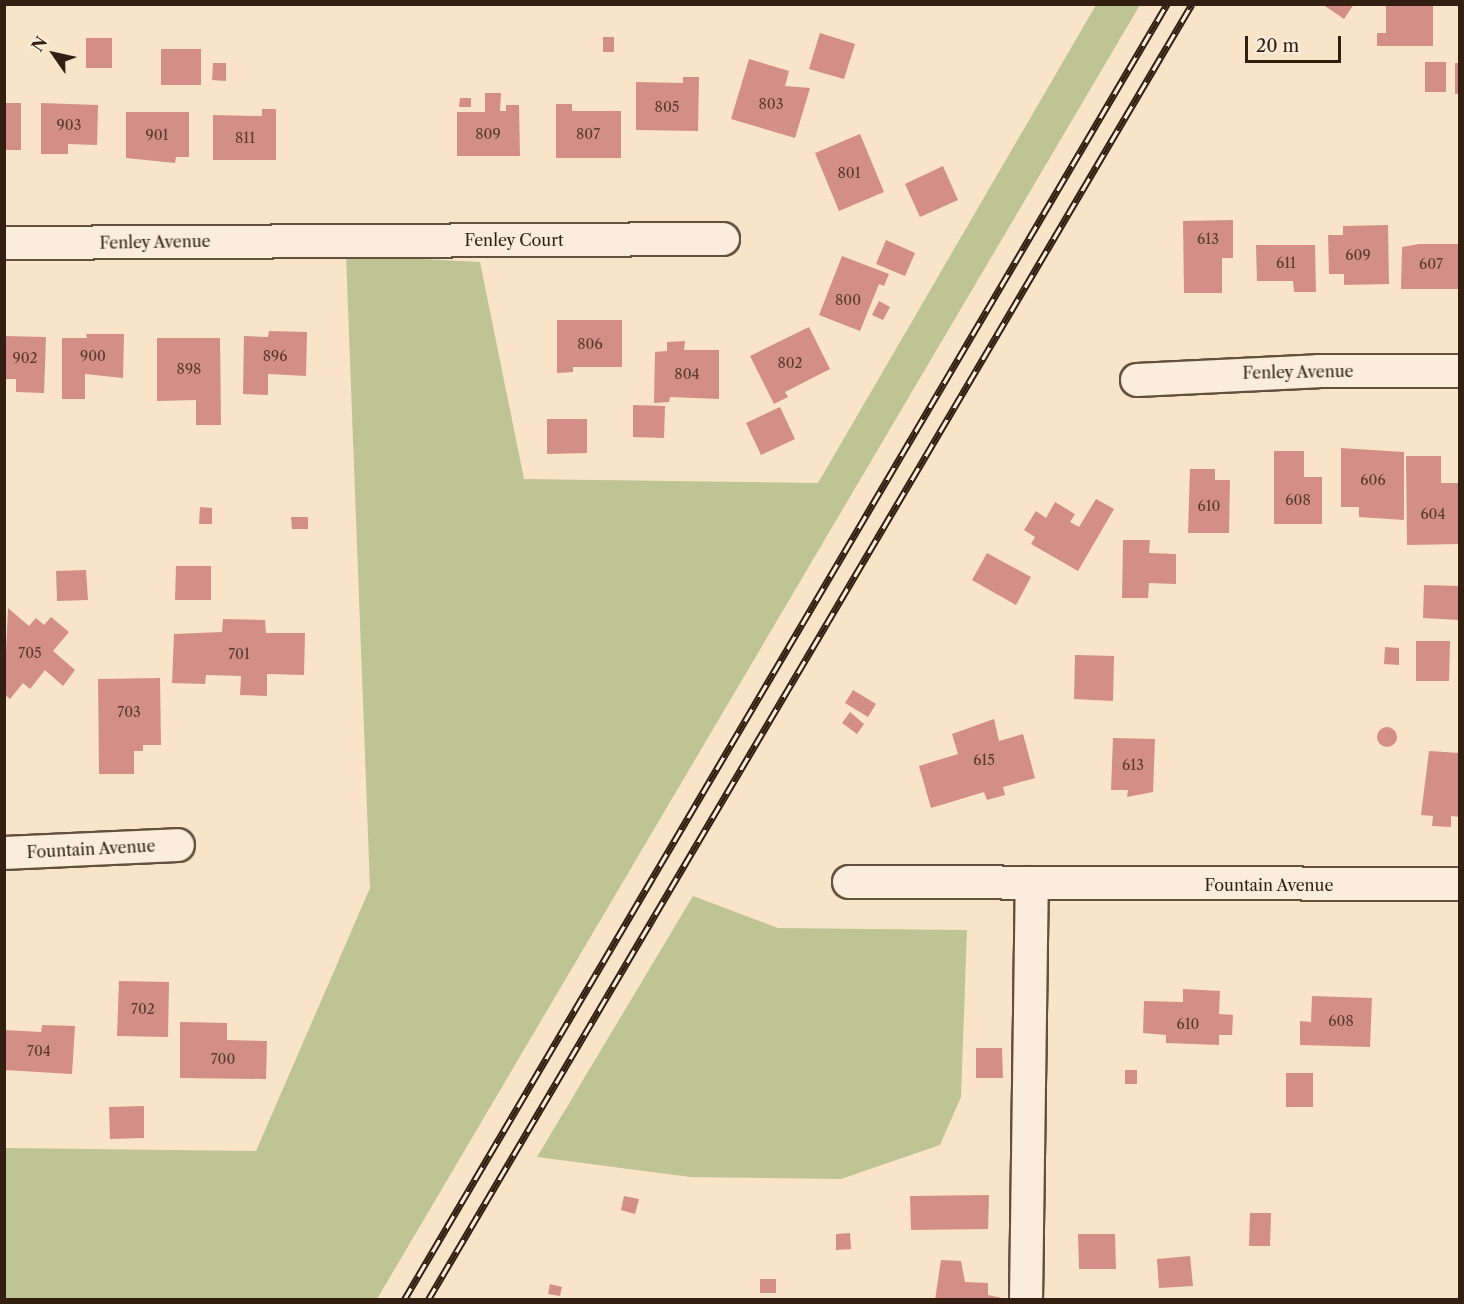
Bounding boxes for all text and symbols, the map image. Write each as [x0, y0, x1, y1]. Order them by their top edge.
north arrow [24, 24, 84, 84]
scale bar [1248, 24, 1344, 62]
text: N [27, 33, 51, 55]
text: 20 m [1256, 35, 1299, 57]
house number: 803 [759, 96, 783, 112]
house number: 805 [655, 99, 679, 115]
house number: 903 [57, 117, 81, 133]
house number: 809 [475, 126, 501, 142]
house number: 807 [576, 126, 600, 142]
house number: 901 [146, 127, 168, 143]
house number: 811 [235, 130, 255, 146]
house number: 801 [837, 165, 861, 181]
street label: Fenley Court [464, 230, 564, 250]
street label: Fenley Avenue [99, 231, 211, 253]
house number: 613 [1197, 231, 1219, 247]
house number: 609 [1345, 247, 1371, 263]
house number: 611 [1276, 255, 1296, 271]
house number: 607 [1419, 256, 1443, 272]
house number: 800 [835, 292, 861, 308]
house number: 806 [577, 336, 603, 352]
house number: 900 [80, 348, 106, 364]
house number: 896 [263, 348, 287, 364]
house number: 902 [12, 350, 38, 366]
house number: 802 [777, 355, 803, 371]
house number: 898 [177, 361, 201, 377]
street label: Fenley Avenue [1242, 361, 1354, 383]
house number: 804 [674, 366, 700, 382]
house number: 606 [1360, 472, 1386, 488]
house number: 608 [1285, 492, 1311, 508]
house number: 610 [1198, 498, 1220, 514]
house number: 604 [1420, 506, 1446, 522]
house number: 705 [18, 645, 42, 661]
house number: 701 [228, 646, 250, 662]
house number: 703 [117, 704, 141, 720]
house number: 615 [973, 752, 995, 768]
house number: 613 [1122, 757, 1144, 773]
street label: Fountain Avenue [26, 836, 156, 862]
street label: Fountain Avenue [1204, 875, 1334, 895]
house number: 702 [131, 1001, 155, 1017]
house number: 608 [1328, 1013, 1354, 1029]
house number: 610 [1177, 1016, 1199, 1032]
house number: 704 [27, 1043, 51, 1059]
house number: 700 [211, 1051, 235, 1067]

